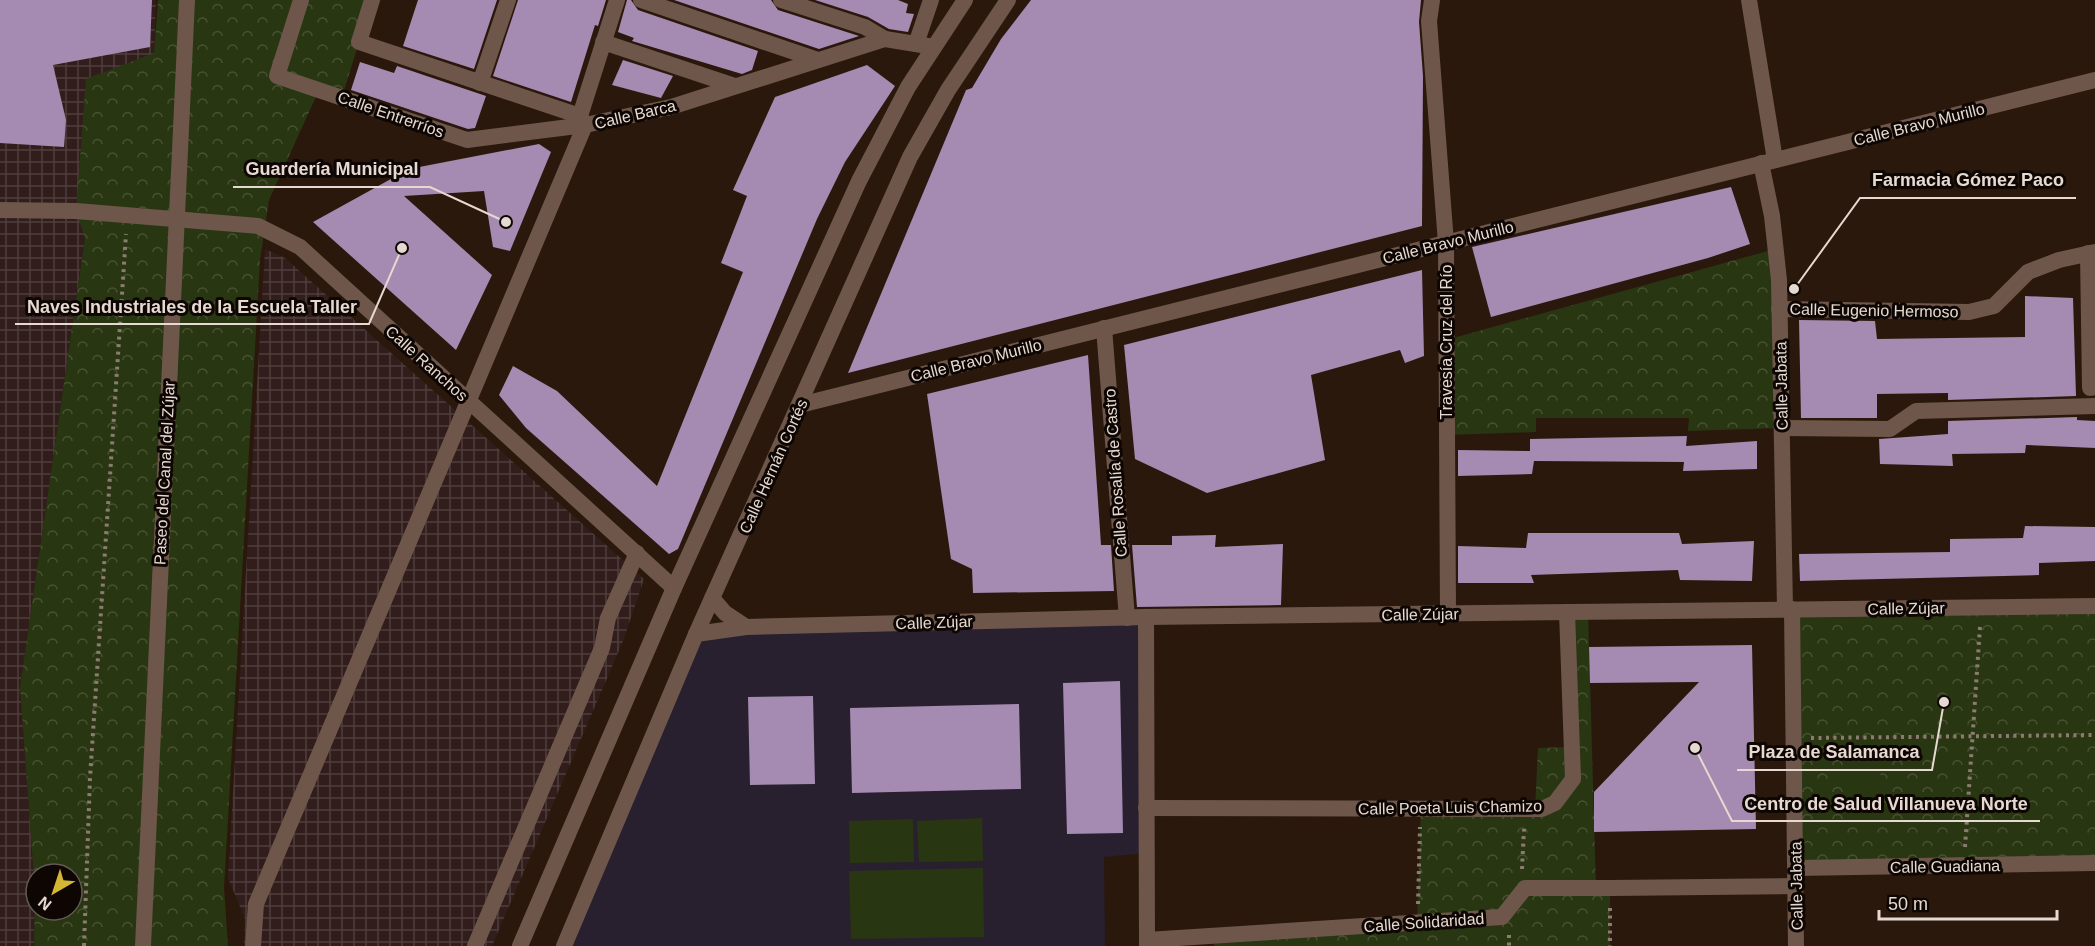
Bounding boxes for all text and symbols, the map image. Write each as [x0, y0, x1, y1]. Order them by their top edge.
street label: Calle Entrerríos [336, 88, 446, 141]
street label: Calle Barca [593, 97, 677, 132]
street label: Calle Bravo Murillo [1852, 100, 1986, 149]
callout: Guardería Municipal [233, 151, 430, 187]
text: Guardería Municipal [245, 159, 419, 179]
callout: Farmacia Gómez Paco [1860, 162, 2076, 198]
text: Farmacia Gómez Paco [1872, 170, 2064, 190]
street label: Calle Bravo Murillo [1381, 218, 1515, 267]
street label: Travesía Cruz del Río [1438, 264, 1455, 420]
callout: Naves Industriales de la Escuela Taller [15, 288, 369, 324]
text: Naves Industriales de la Escuela Taller [27, 297, 357, 317]
street label: Calle Eugenio Hermoso [1789, 301, 1959, 320]
street label: Calle Ranchos [382, 322, 471, 405]
street label: Calle Bravo Murillo [909, 336, 1043, 385]
street label: Calle Jabata [1772, 341, 1791, 431]
street label: Paseo del Canal del Zújar [151, 380, 178, 565]
street label: Calle Rosalía de Castro [1101, 388, 1130, 558]
street label: Calle Hernán Cortés [736, 397, 811, 536]
street label: Calle Zújar [1867, 599, 1946, 618]
street label: Calle Zújar [1381, 605, 1460, 624]
street label: Calle Zújar [895, 613, 974, 632]
callout: Plaza de Salamanca [1737, 734, 1932, 770]
text: Plaza de Salamanca [1748, 742, 1921, 762]
callout: Centro de Salud Villanueva Norte [1732, 785, 2040, 821]
text: Centro de Salud Villanueva Norte [1744, 794, 2028, 814]
street label: Calle Poeta Luis Chamizo [1358, 797, 1542, 818]
street label: Calle Jabata [1787, 841, 1806, 931]
street label: Calle Guadiana [1890, 857, 2000, 876]
north arrow [24, 862, 84, 922]
scale bar [1879, 883, 2058, 921]
text: N [35, 893, 55, 914]
text: 50 m [1888, 894, 1928, 914]
street label: Calle Solidaridad [1363, 910, 1485, 935]

